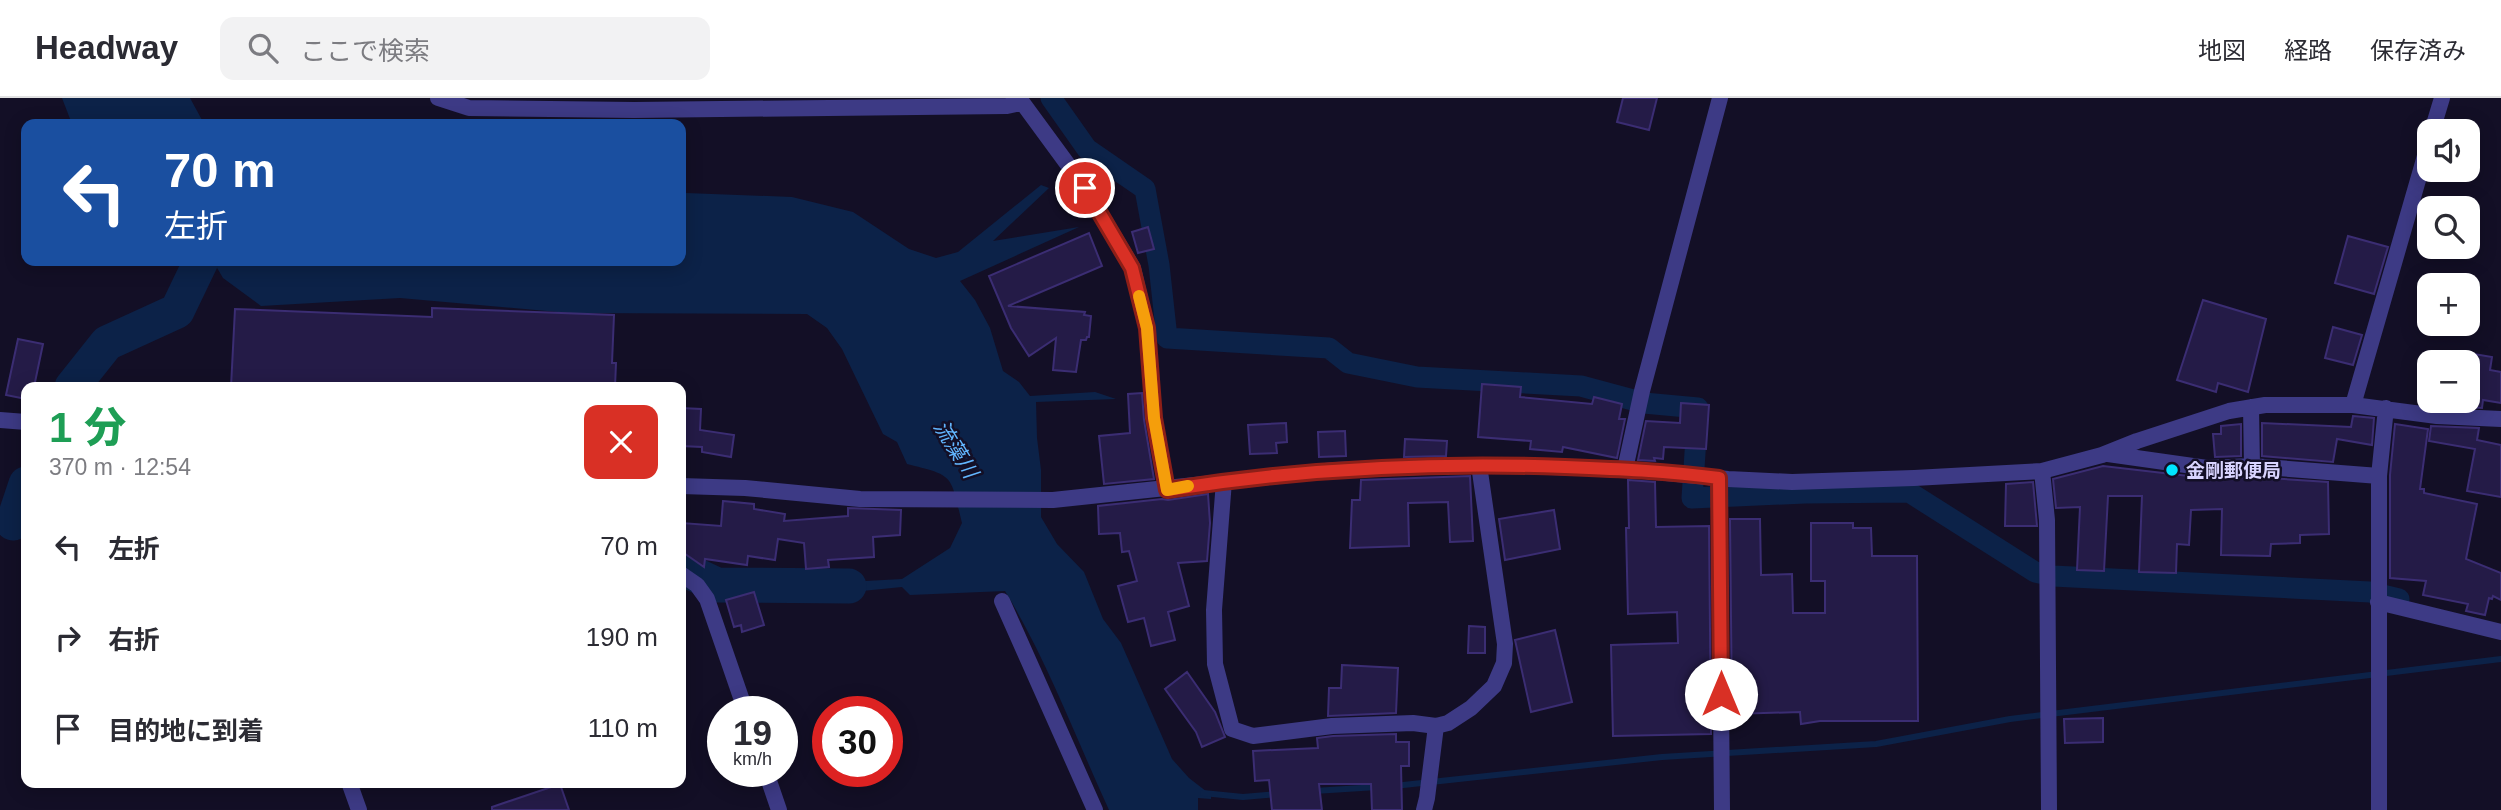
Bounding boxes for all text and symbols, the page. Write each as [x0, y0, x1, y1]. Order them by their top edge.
search box [220, 17, 710, 80]
text: Headway [35, 29, 178, 66]
icon: search [244, 29, 282, 67]
text: ここで検索 [300, 36, 430, 66]
text: 地図 [2198, 37, 2246, 64]
text: 経路 [2284, 37, 2332, 64]
text: 保存済み [2370, 37, 2466, 64]
map controls [2417, 119, 2480, 413]
button: sound [2417, 119, 2480, 182]
text: 70 m [164, 143, 276, 197]
icon: left [49, 147, 140, 238]
pin [1055, 158, 1115, 218]
icon: arrive [1066, 169, 1104, 207]
button: search [2417, 196, 2480, 259]
text: 左折 [164, 208, 228, 244]
button: + [2417, 273, 2480, 336]
button: − [2417, 350, 2480, 413]
text: 1 分 [49, 404, 126, 451]
button: close [584, 405, 658, 479]
water label: 流藻川 [930, 416, 984, 484]
text: 370 m · 12:54 [49, 454, 191, 480]
place label: 金剛郵便局 [2186, 460, 2281, 481]
marker: 金剛郵便局 [2164, 462, 2180, 478]
icon: left [49, 528, 87, 566]
text: 70 m [600, 531, 658, 561]
text: 左折 [108, 534, 160, 564]
icon: right [49, 619, 87, 657]
text: 190 m [586, 622, 658, 652]
text: 右折 [108, 625, 160, 655]
position arrow [1684, 657, 1758, 731]
speed limit sign: 30 [812, 696, 903, 787]
icon: arrive [49, 710, 87, 748]
text: 110 m [588, 713, 658, 743]
text: 19 [733, 713, 772, 752]
text: 目的地に到着 [108, 716, 264, 746]
text: km/h [733, 749, 772, 769]

